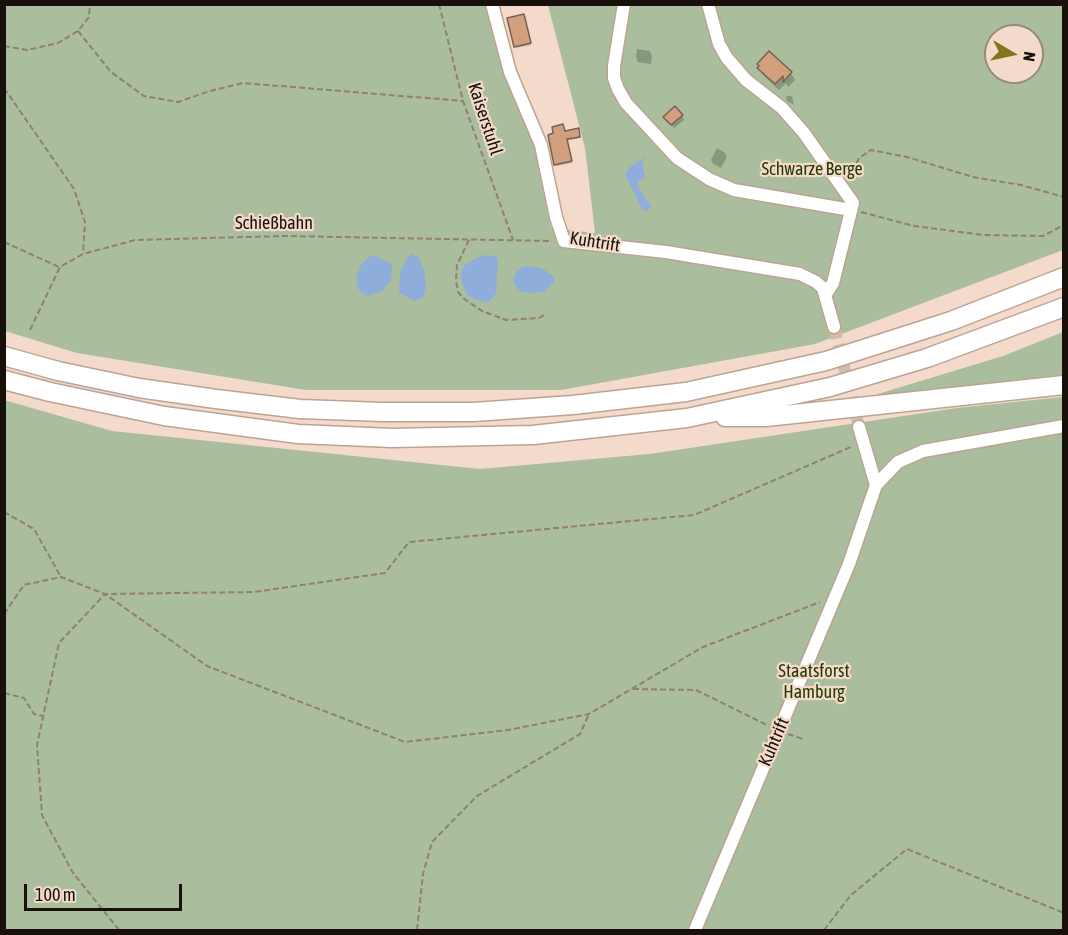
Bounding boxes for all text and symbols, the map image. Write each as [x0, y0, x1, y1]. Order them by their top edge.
north arrow [984, 24, 1044, 84]
text: N [1020, 50, 1039, 63]
street label: Kaiserstuhl [463, 80, 507, 158]
park label: Schwarze Berge [761, 158, 863, 180]
street label: Schießbahn [235, 212, 313, 234]
street label: Kuhtrift [568, 227, 622, 257]
park label: Staatsforst Hamburg [778, 660, 850, 702]
street label: Kuhtrift [754, 714, 794, 770]
scale bar [27, 872, 184, 910]
text: 100 m [35, 884, 76, 905]

